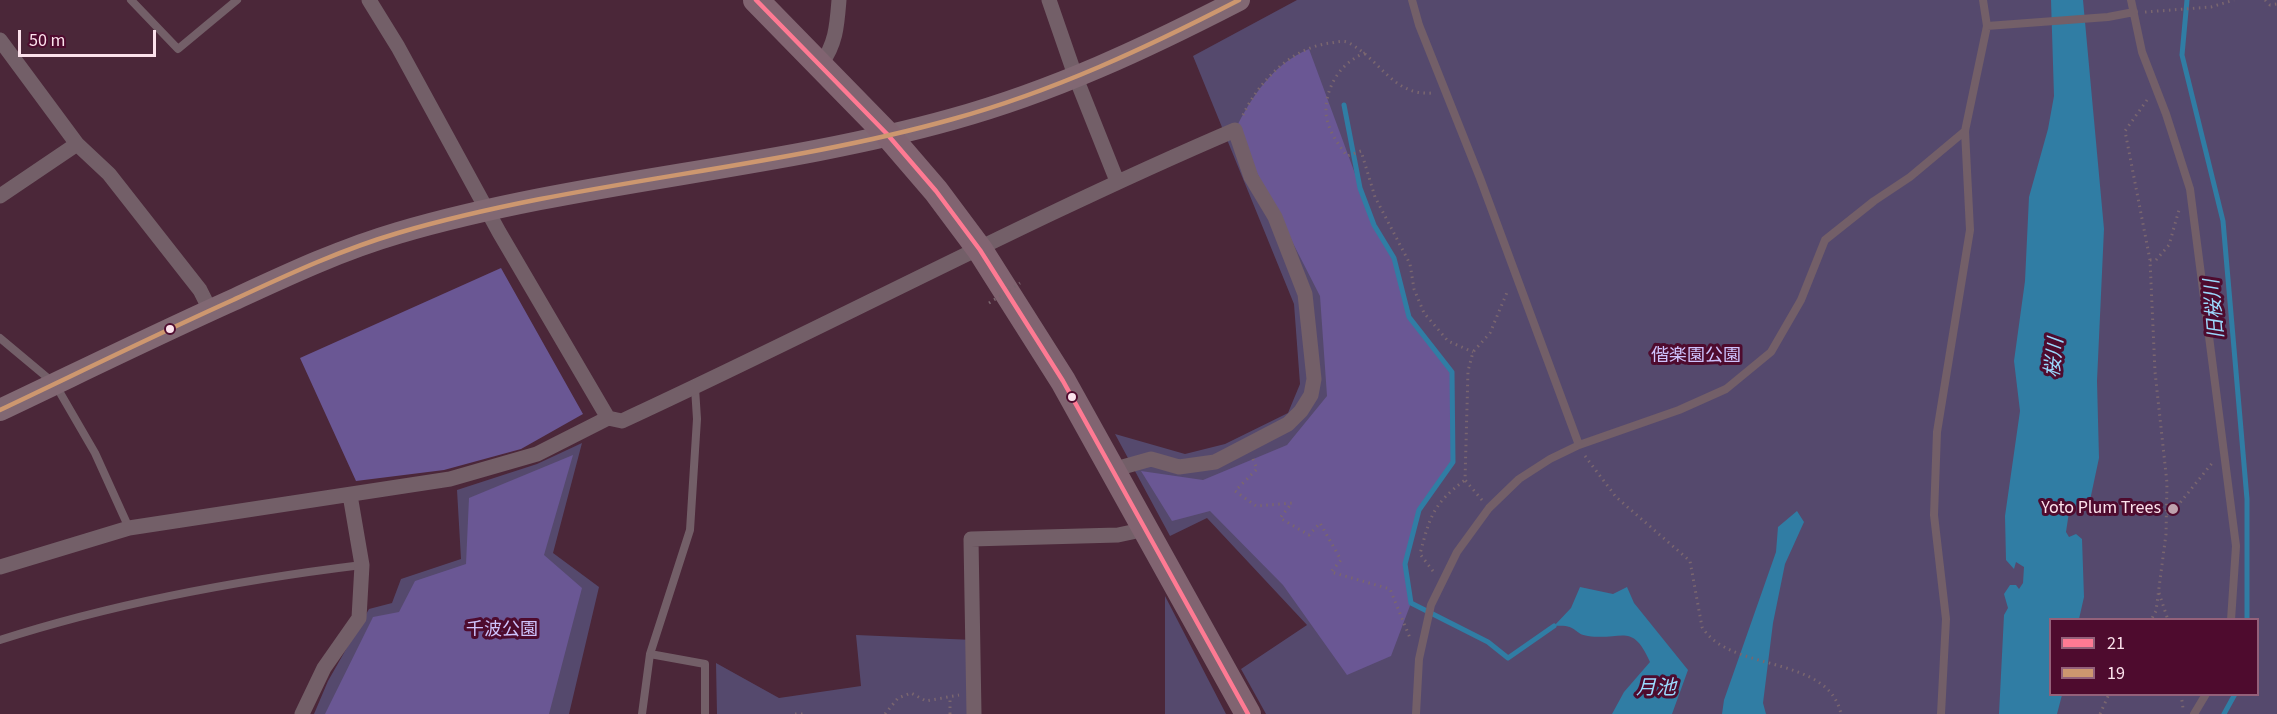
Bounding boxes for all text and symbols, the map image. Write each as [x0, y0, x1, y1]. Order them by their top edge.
scale bar [21, 18, 159, 56]
text: 50 m [29, 28, 65, 53]
water label: 旧桜川 [2201, 278, 2231, 340]
unlabelled marker [164, 323, 176, 335]
water label: 桜川 [2042, 337, 2070, 379]
park label: 偕楽園公園 [1651, 346, 1741, 368]
unlabelled marker [1066, 391, 1078, 403]
place label: Yoto Plum Trees [2041, 498, 2161, 520]
marker: Yoto Plum Trees [2166, 502, 2180, 516]
legend [2049, 618, 2259, 696]
park label: 千波公園 [466, 620, 538, 642]
text: 21 [2107, 631, 2125, 656]
text: 19 [2107, 661, 2125, 686]
water label: 月池 [1636, 678, 1676, 702]

